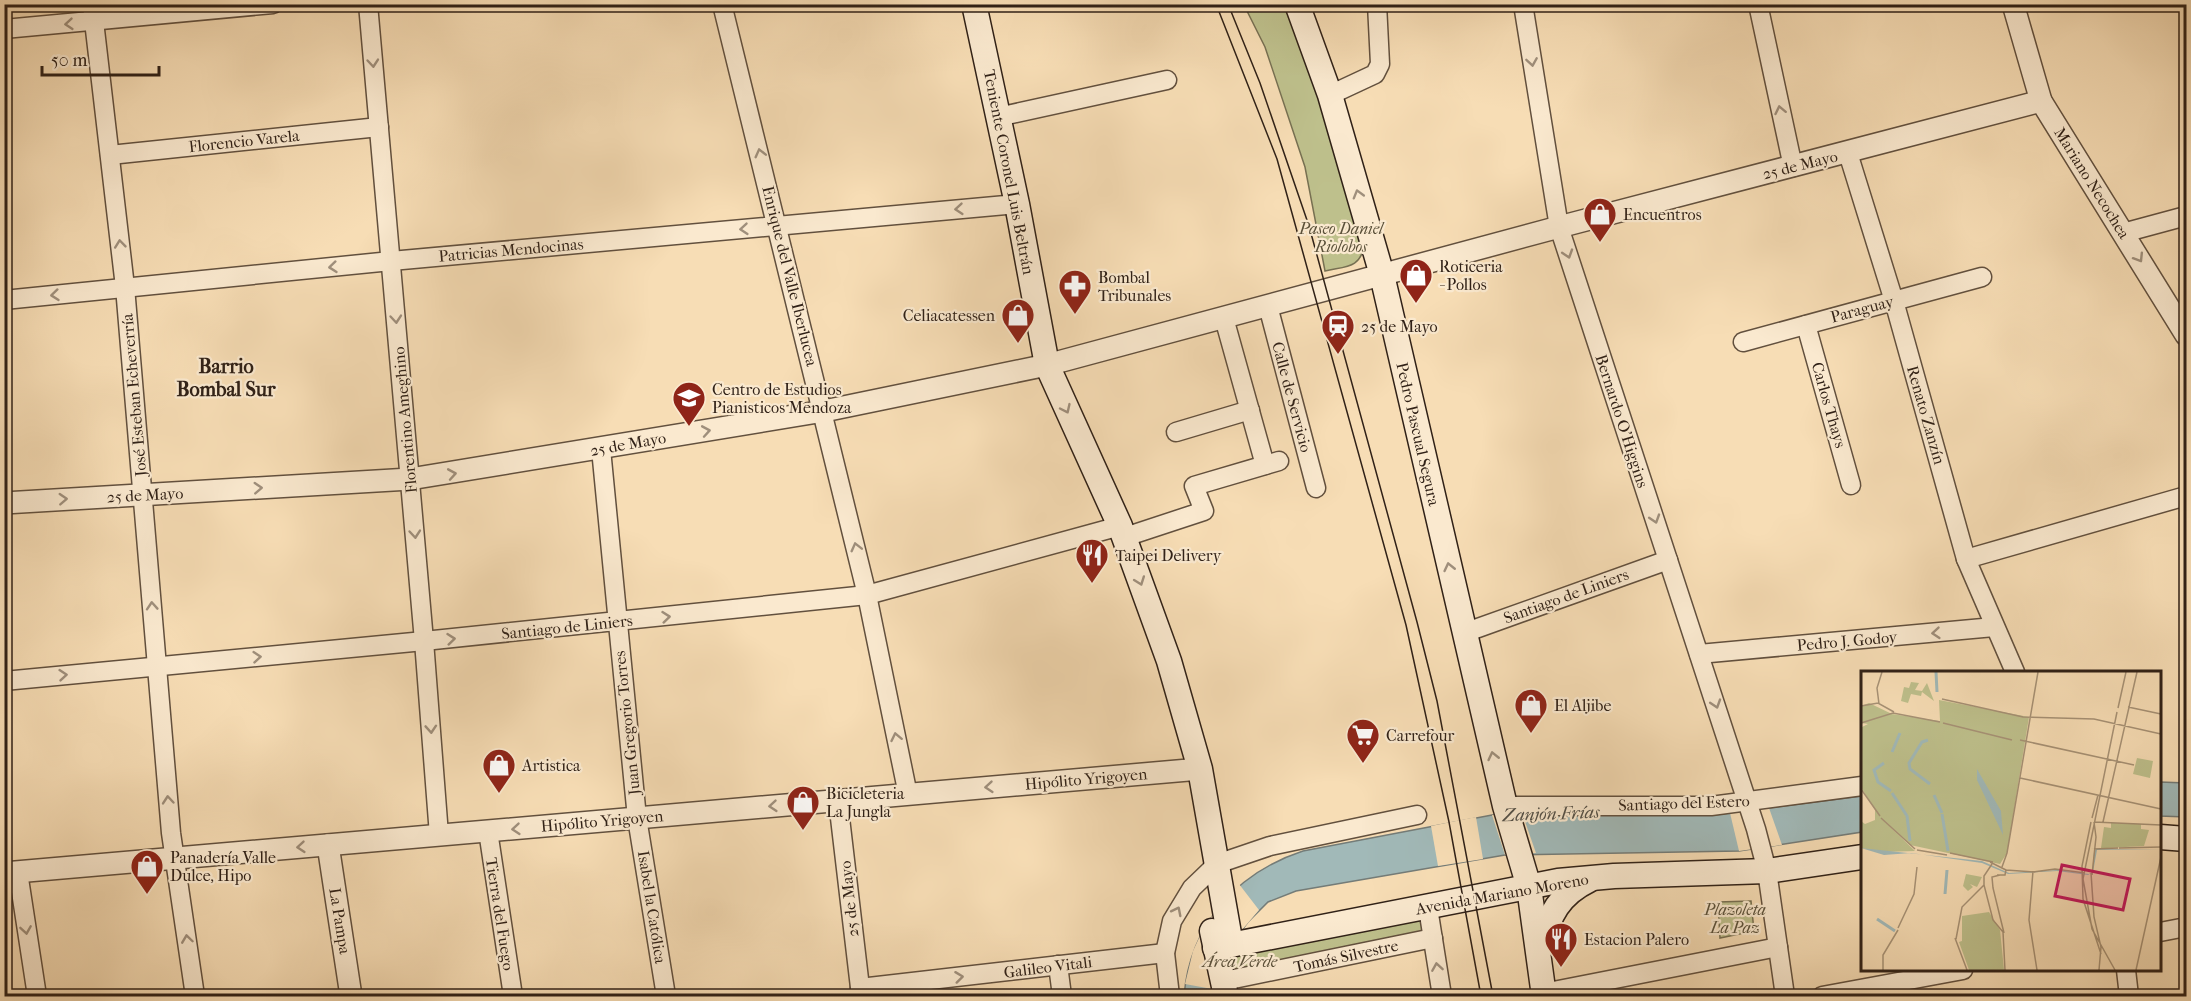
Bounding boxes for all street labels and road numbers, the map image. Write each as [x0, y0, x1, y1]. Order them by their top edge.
street label: Teniente Coronel Luis Beltrán [980, 68, 1038, 277]
street label: Mariano Necochea [2050, 124, 2134, 243]
street label: Florencio Varela [188, 126, 301, 156]
street label: 25 de Mayo [1760, 147, 1840, 183]
street label: Enrique del Valle Iberlucea [758, 184, 822, 369]
street label: Patricias Mendocinas [438, 234, 584, 266]
street label: Paraguay [1828, 291, 1896, 327]
street label: José Esteban Echeverría [117, 312, 151, 479]
street label: Calle de Servicio [1268, 340, 1316, 454]
street label: Florentino Ameghino [389, 346, 421, 494]
street label: Bernardo O'Higgins [1591, 352, 1653, 490]
street label: Pedro Pascual Segura [1392, 360, 1444, 508]
street label: Carlos Thays [1808, 360, 1850, 450]
street label: Renato Zanzín [1903, 363, 1949, 467]
street label: 25 de Mayo [589, 428, 667, 460]
street label: 25 de Mayo [106, 484, 184, 506]
street label: Santiago de Liniers [1501, 565, 1631, 627]
street label: Santiago de Liniers [501, 611, 634, 643]
street label: Pedro J. Godoy [1796, 627, 1898, 655]
street label: Juan Gregorio Torres [610, 650, 644, 798]
street label: Hipólito Yrigoyen [1024, 764, 1149, 794]
street label: Santiago del Estero [1618, 791, 1750, 815]
street label: Hipólito Yrigoyen [540, 806, 665, 836]
street label: Isabel la Católica [634, 849, 670, 966]
street label: Tierra del Fuego [482, 856, 518, 972]
street label: 25 de Mayo [836, 860, 862, 938]
street label: Avenida Mariano Moreno [1413, 869, 1590, 919]
street label: La Pampa [325, 887, 355, 956]
street label: Tomás Silvestre [1292, 936, 1400, 976]
street label: Galileo Vitali [1003, 952, 1094, 982]

